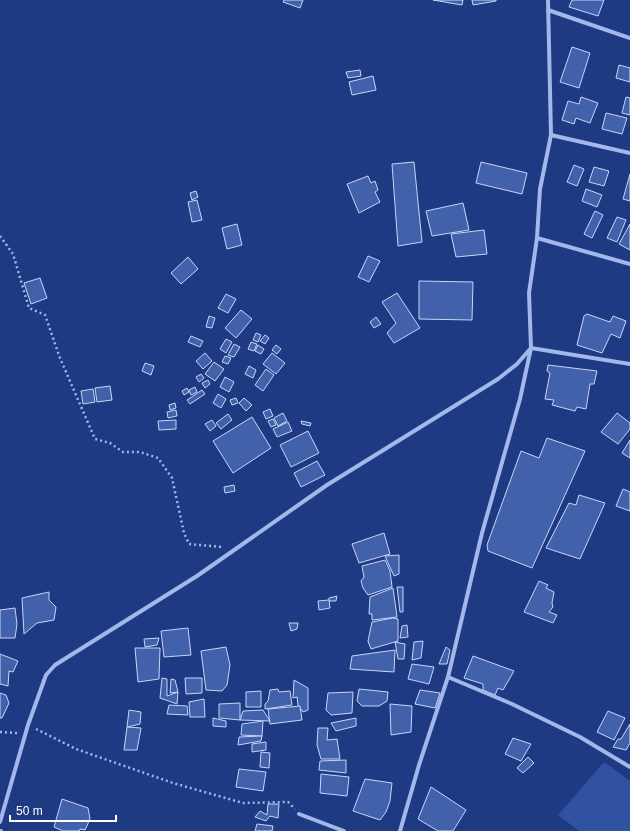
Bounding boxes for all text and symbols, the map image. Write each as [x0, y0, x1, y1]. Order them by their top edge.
scale bar [10, 797, 116, 823]
text: 50 m [16, 804, 43, 818]

